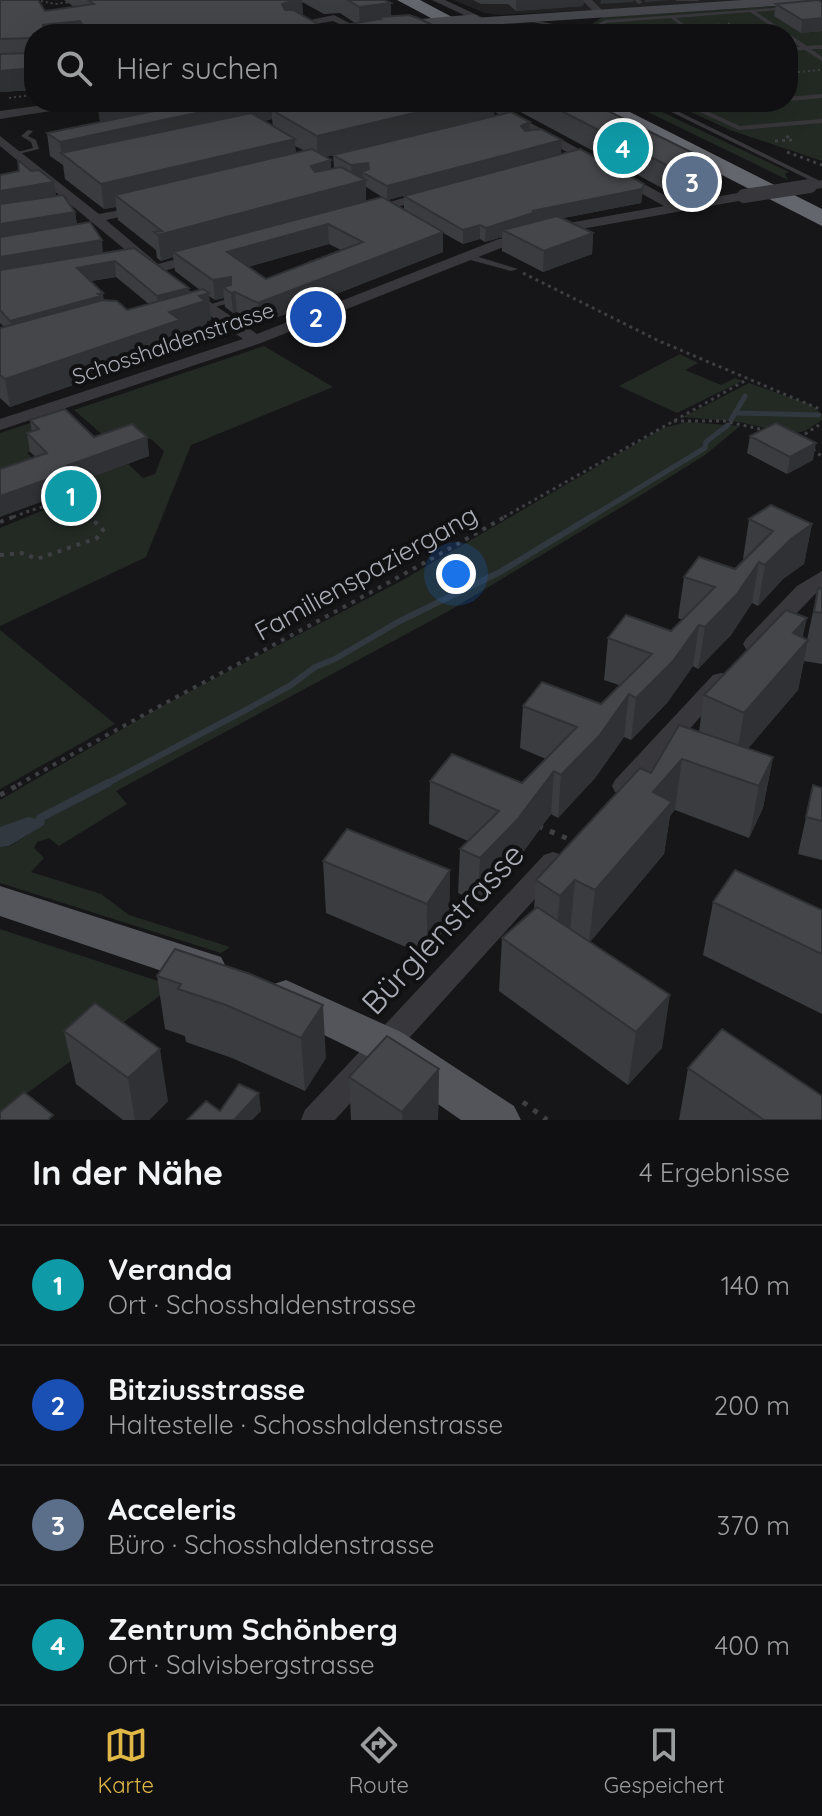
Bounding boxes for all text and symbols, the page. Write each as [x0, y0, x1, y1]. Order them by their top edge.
search box [24, 24, 798, 112]
icon: search [52, 46, 96, 90]
text: Hier suchen [116, 49, 279, 87]
pin: 4 [597, 118, 649, 178]
pin: 3 [666, 152, 718, 212]
pin: 2 [290, 287, 342, 347]
street label: Schosshaldenstrasse [68, 295, 278, 391]
pin: 1 [45, 466, 97, 526]
street label: Familienspaziergang [249, 498, 483, 648]
your location [436, 554, 476, 594]
street label: Bürglenstrasse [353, 834, 532, 1022]
text: In der Nähe [32, 1151, 223, 1194]
text: 4 Ergebnisse [639, 1156, 790, 1189]
text: Veranda [108, 1250, 232, 1288]
text: 1 [53, 1269, 63, 1302]
text: 140 m [721, 1269, 790, 1302]
text: Ort · Schosshaldenstrasse [108, 1288, 416, 1321]
text: Bitziusstrasse [108, 1370, 306, 1408]
text: 2 [51, 1389, 65, 1422]
text: 200 m [714, 1389, 790, 1422]
text: Haltestelle · Schosshaldenstrasse [108, 1408, 503, 1441]
text: Acceleris [108, 1490, 236, 1528]
text: 3 [51, 1509, 65, 1542]
text: 370 m [717, 1509, 790, 1542]
text: Büro · Schosshaldenstrasse [108, 1528, 434, 1561]
text: Zentrum Schönberg [108, 1610, 398, 1648]
text: 4 [50, 1629, 66, 1662]
text: 400 m [715, 1629, 790, 1662]
text: Ort · Salvisbergstrasse [108, 1648, 375, 1681]
tab: Karte [97, 1723, 154, 1799]
tab: Route [349, 1723, 409, 1799]
tab: Gespeichert [604, 1723, 725, 1799]

